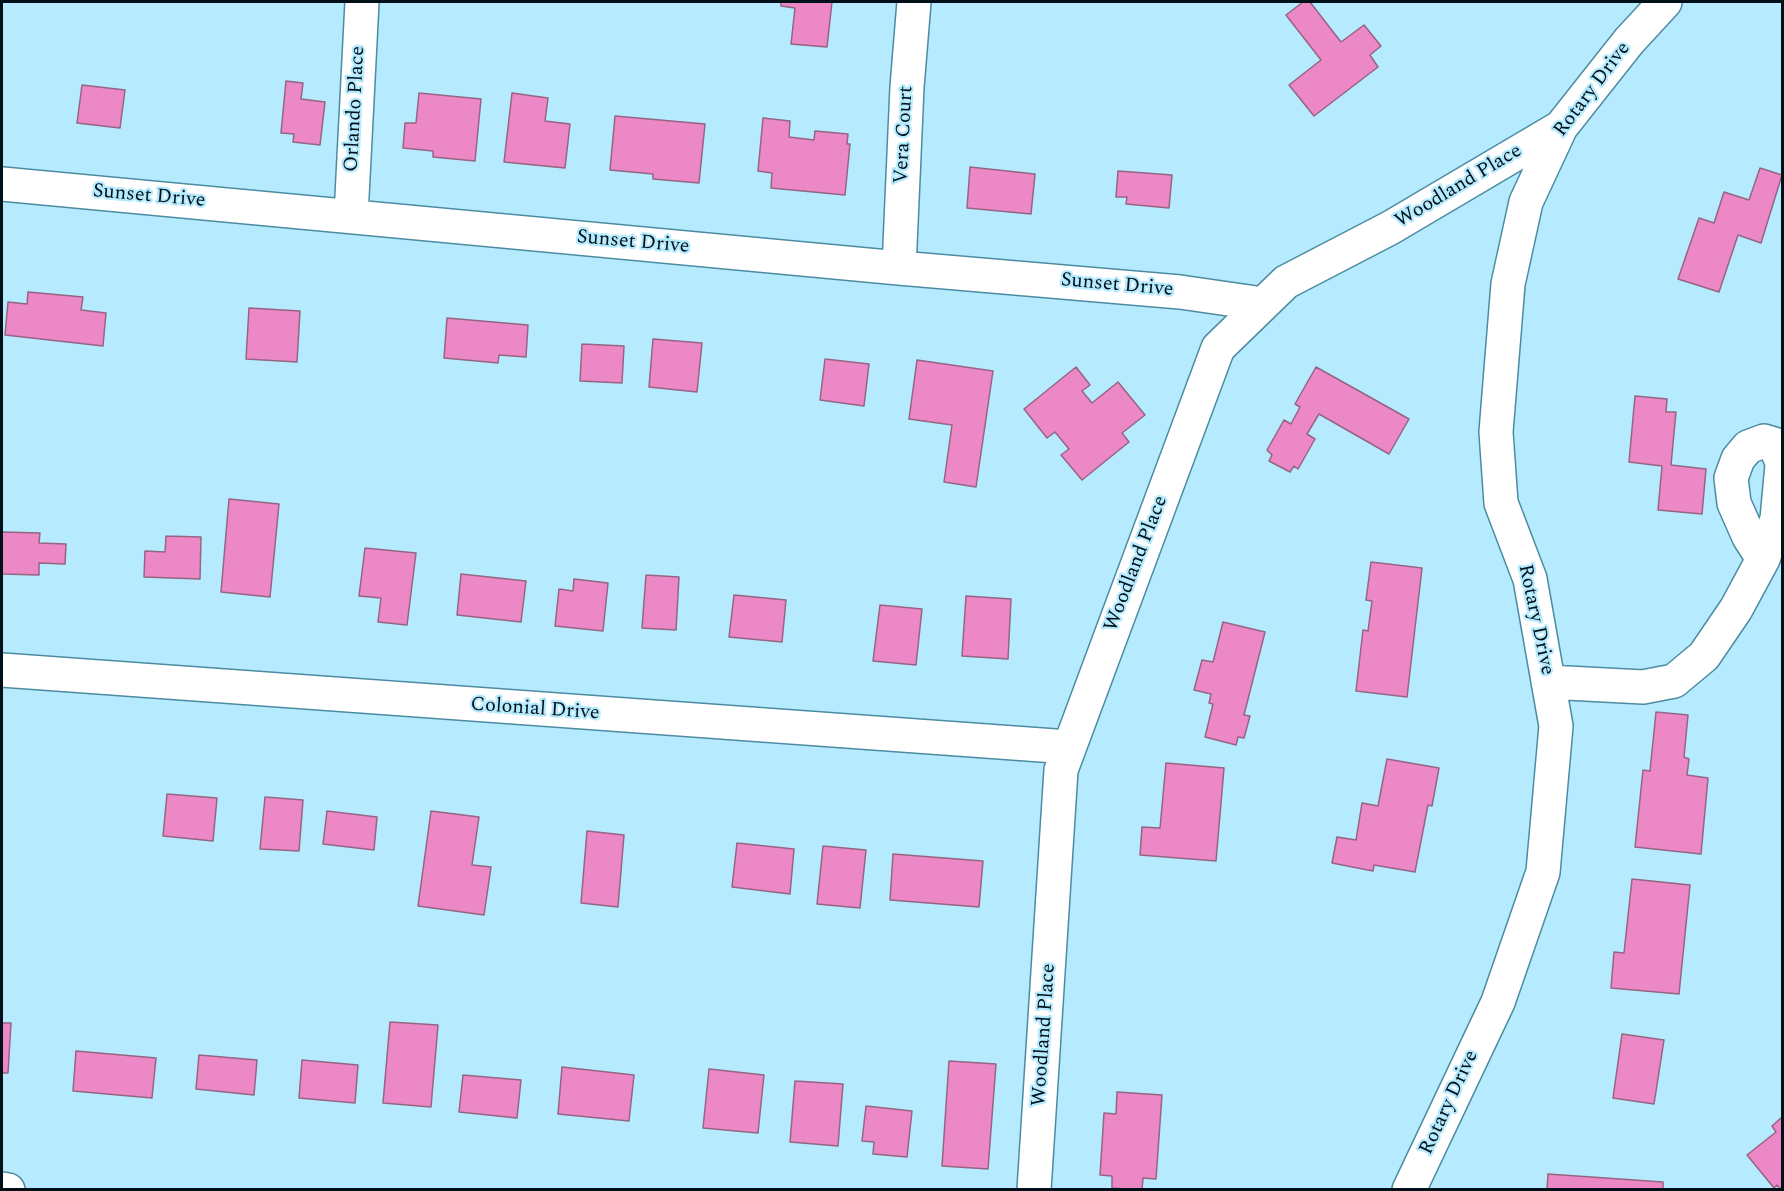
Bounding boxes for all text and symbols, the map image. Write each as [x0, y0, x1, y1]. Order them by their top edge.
street label: Rotary Drive [1550, 38, 1636, 142]
street label: Orlando Place [341, 45, 371, 173]
street label: Vera Court [890, 85, 920, 185]
street label: Woodland Place [1391, 140, 1527, 234]
street label: Sunset Drive [92, 180, 206, 214]
street label: Sunset Drive [576, 226, 690, 260]
street label: Sunset Drive [1060, 269, 1174, 303]
street label: Woodland Place [1100, 493, 1174, 635]
street label: Rotary Drive [1512, 563, 1558, 677]
street label: Colonial Drive [470, 694, 600, 726]
street label: Woodland Place [1028, 963, 1062, 1107]
street label: Rotary Drive [1415, 1047, 1485, 1159]

